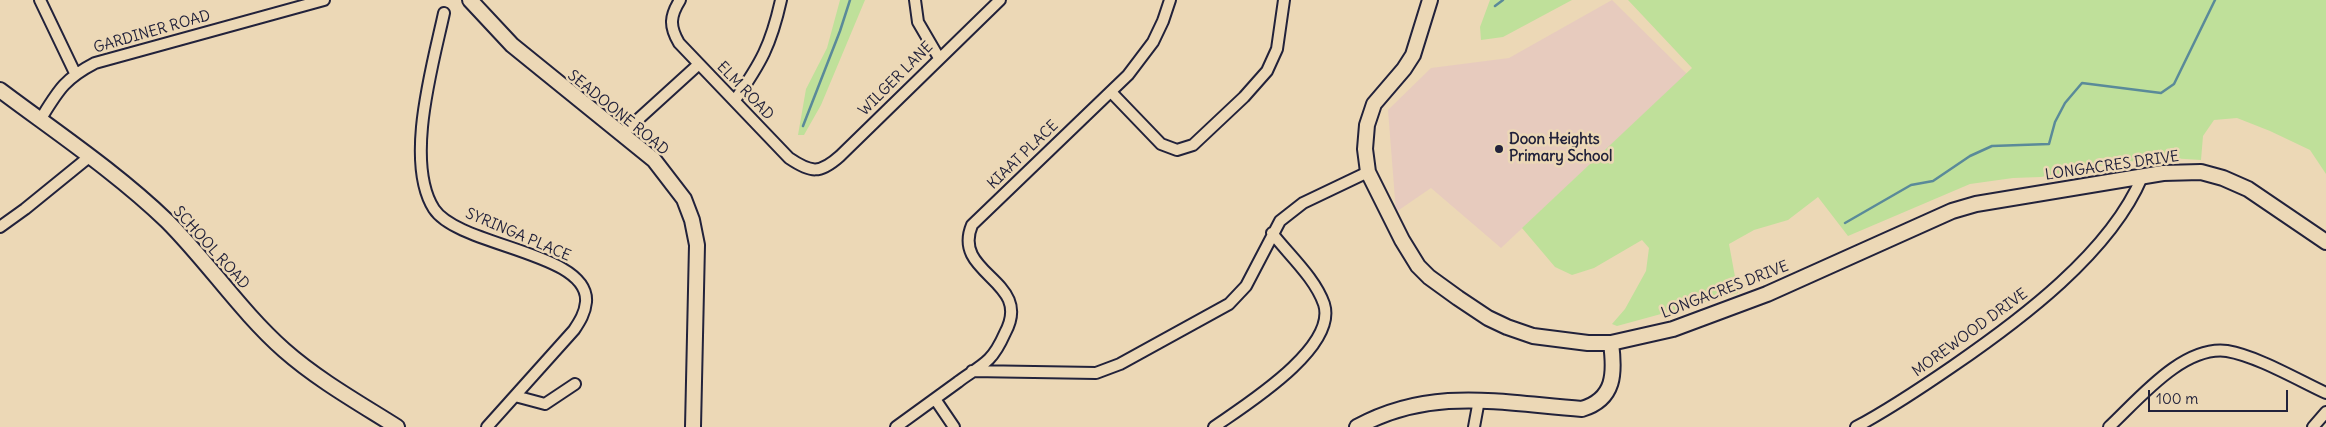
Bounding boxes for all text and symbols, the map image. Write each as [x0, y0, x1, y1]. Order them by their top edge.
street label: GARDINER ROAD [92, 7, 212, 57]
street label: WILGER LANE [855, 38, 937, 120]
street label: ELM ROAD [713, 58, 777, 124]
street label: SEADOONE ROAD [564, 67, 672, 159]
street label: KIAAT PLACE [984, 117, 1062, 193]
place label: Doon Heights Primary School [1509, 131, 1612, 166]
marker: Doon Heights Primary School [1493, 143, 1505, 155]
street label: LONGACRES DRIVE [2044, 148, 2180, 184]
street label: SCHOOL ROAD [169, 203, 253, 293]
street label: SYRINGA PLACE [463, 205, 573, 265]
street label: LONGACRES DRIVE [1659, 257, 1791, 323]
street label: MOREWOOD DRIVE [1909, 285, 2031, 381]
scale bar [2151, 380, 2291, 412]
text: 100 m [2156, 389, 2198, 408]

